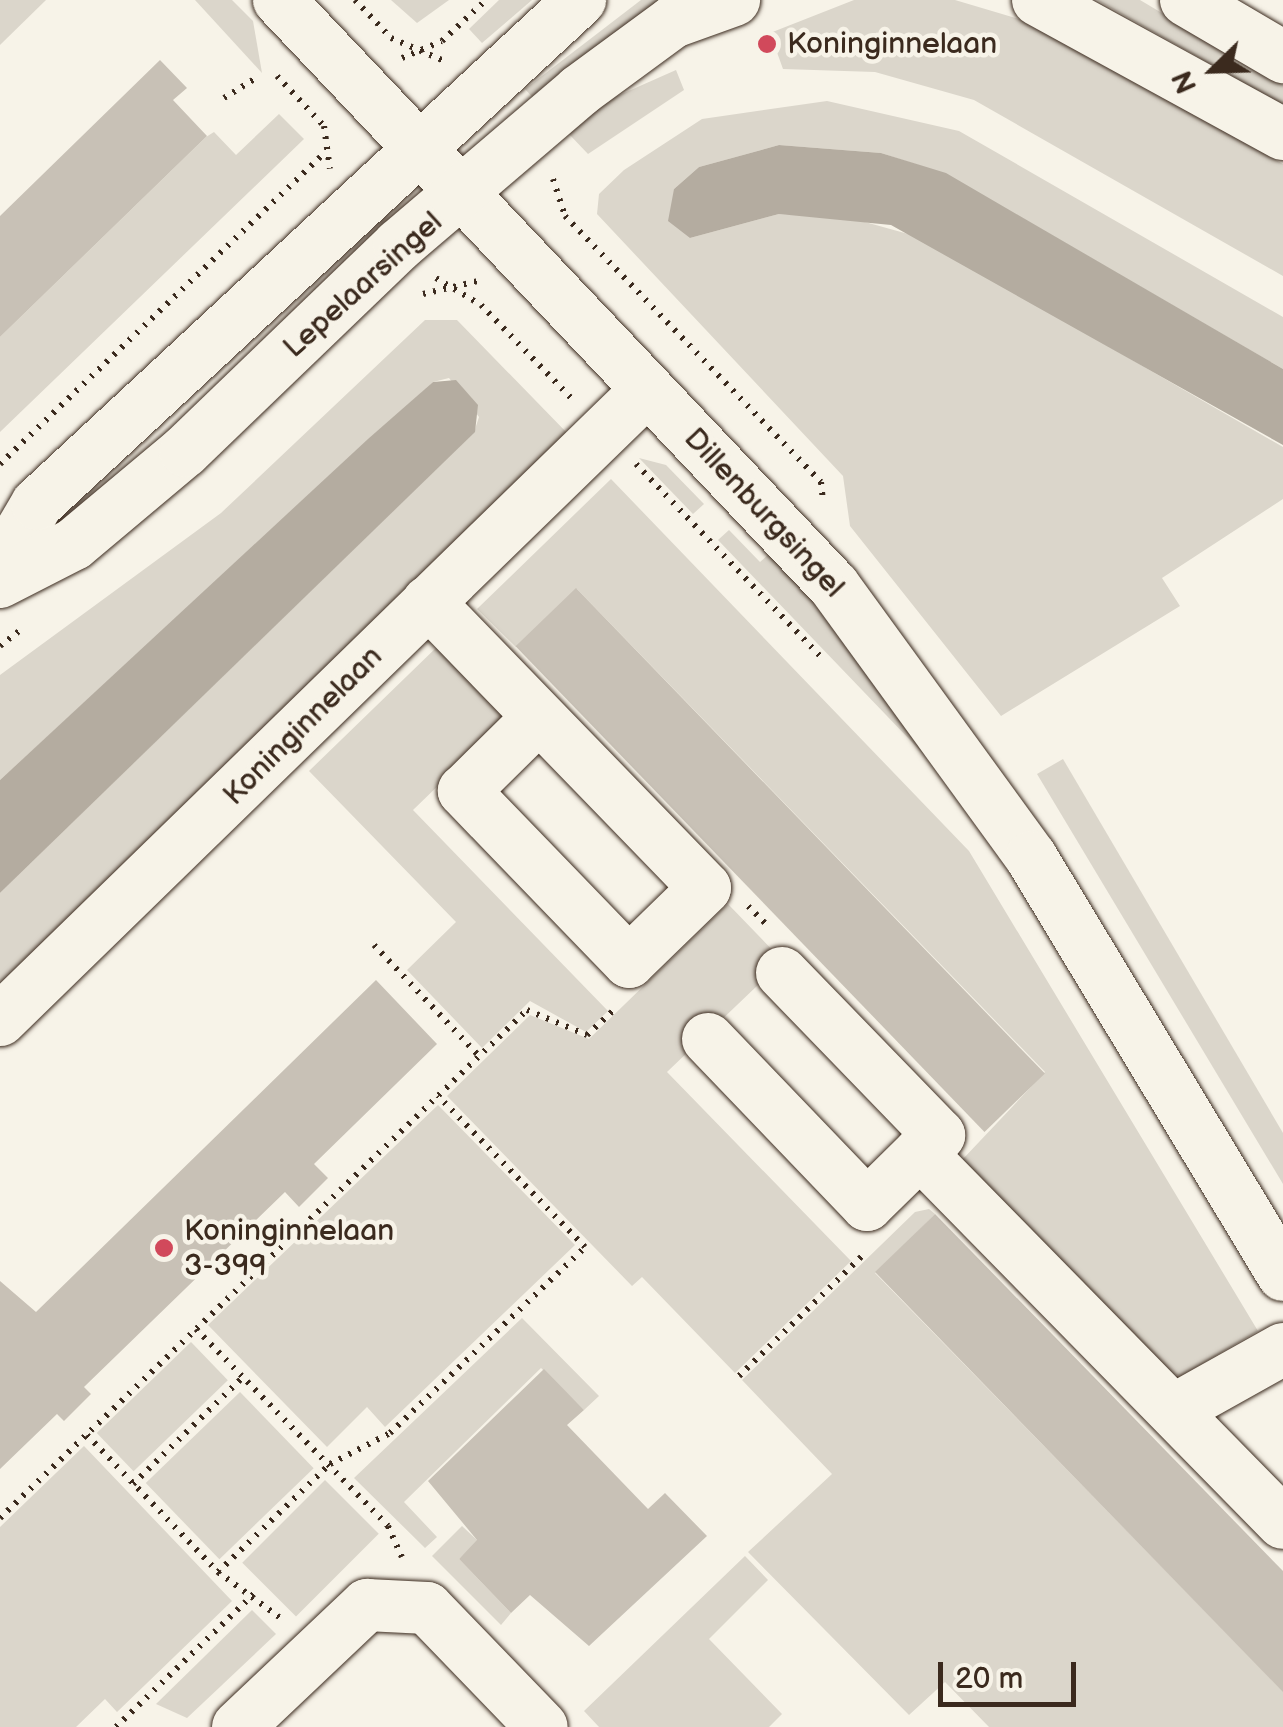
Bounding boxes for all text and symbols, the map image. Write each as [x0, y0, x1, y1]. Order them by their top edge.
north arrow [1163, 20, 1263, 120]
place label: Koninginnelaan [787, 26, 997, 62]
marker: Koninginnelaan [756, 33, 778, 55]
text: N [1166, 66, 1204, 98]
street label: Lepelaarsingel [276, 204, 450, 366]
street label: Dillenburgsingel [676, 421, 852, 605]
street label: Koninginnelaan [216, 639, 390, 813]
place label: Koninginnelaan 3-399 [184, 1213, 394, 1284]
marker: Koninginnelaan 3-399 [153, 1237, 175, 1259]
scale bar [943, 1642, 1080, 1704]
text: 20 m [955, 1661, 1023, 1697]

